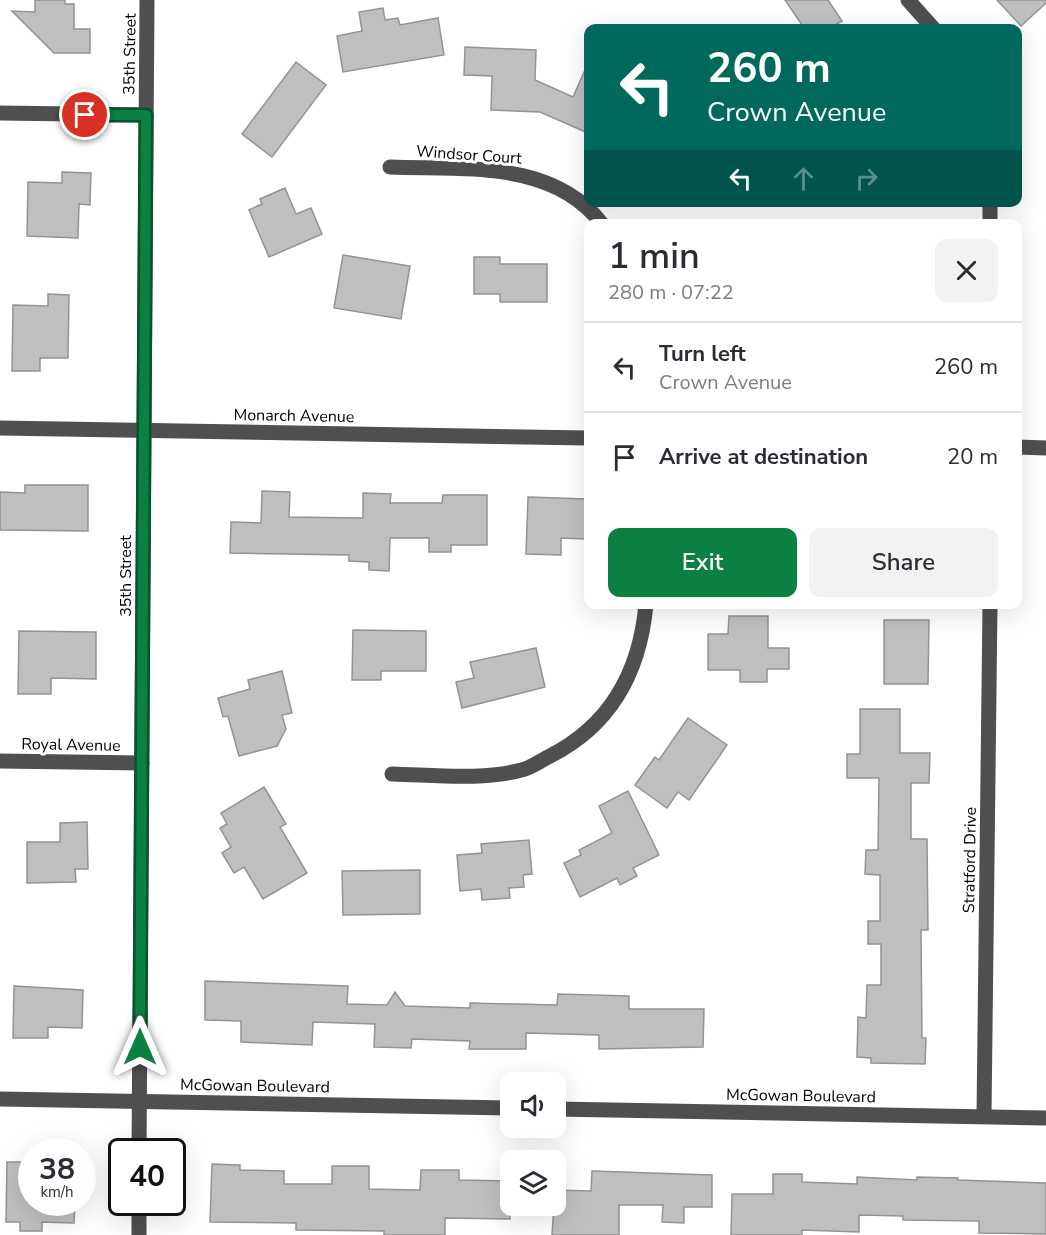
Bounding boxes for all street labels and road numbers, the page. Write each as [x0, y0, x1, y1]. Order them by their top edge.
street label: 35th Street [118, 13, 142, 95]
street label: Windsor Court [415, 140, 523, 170]
street label: Monarch Avenue [233, 404, 355, 428]
street label: 35th Street [115, 535, 137, 617]
street label: Royal Avenue [21, 733, 121, 757]
street label: Stratford Drive [958, 807, 982, 913]
street label: McGowan Boulevard [180, 1074, 330, 1098]
street label: McGowan Boulevard [726, 1084, 876, 1108]

